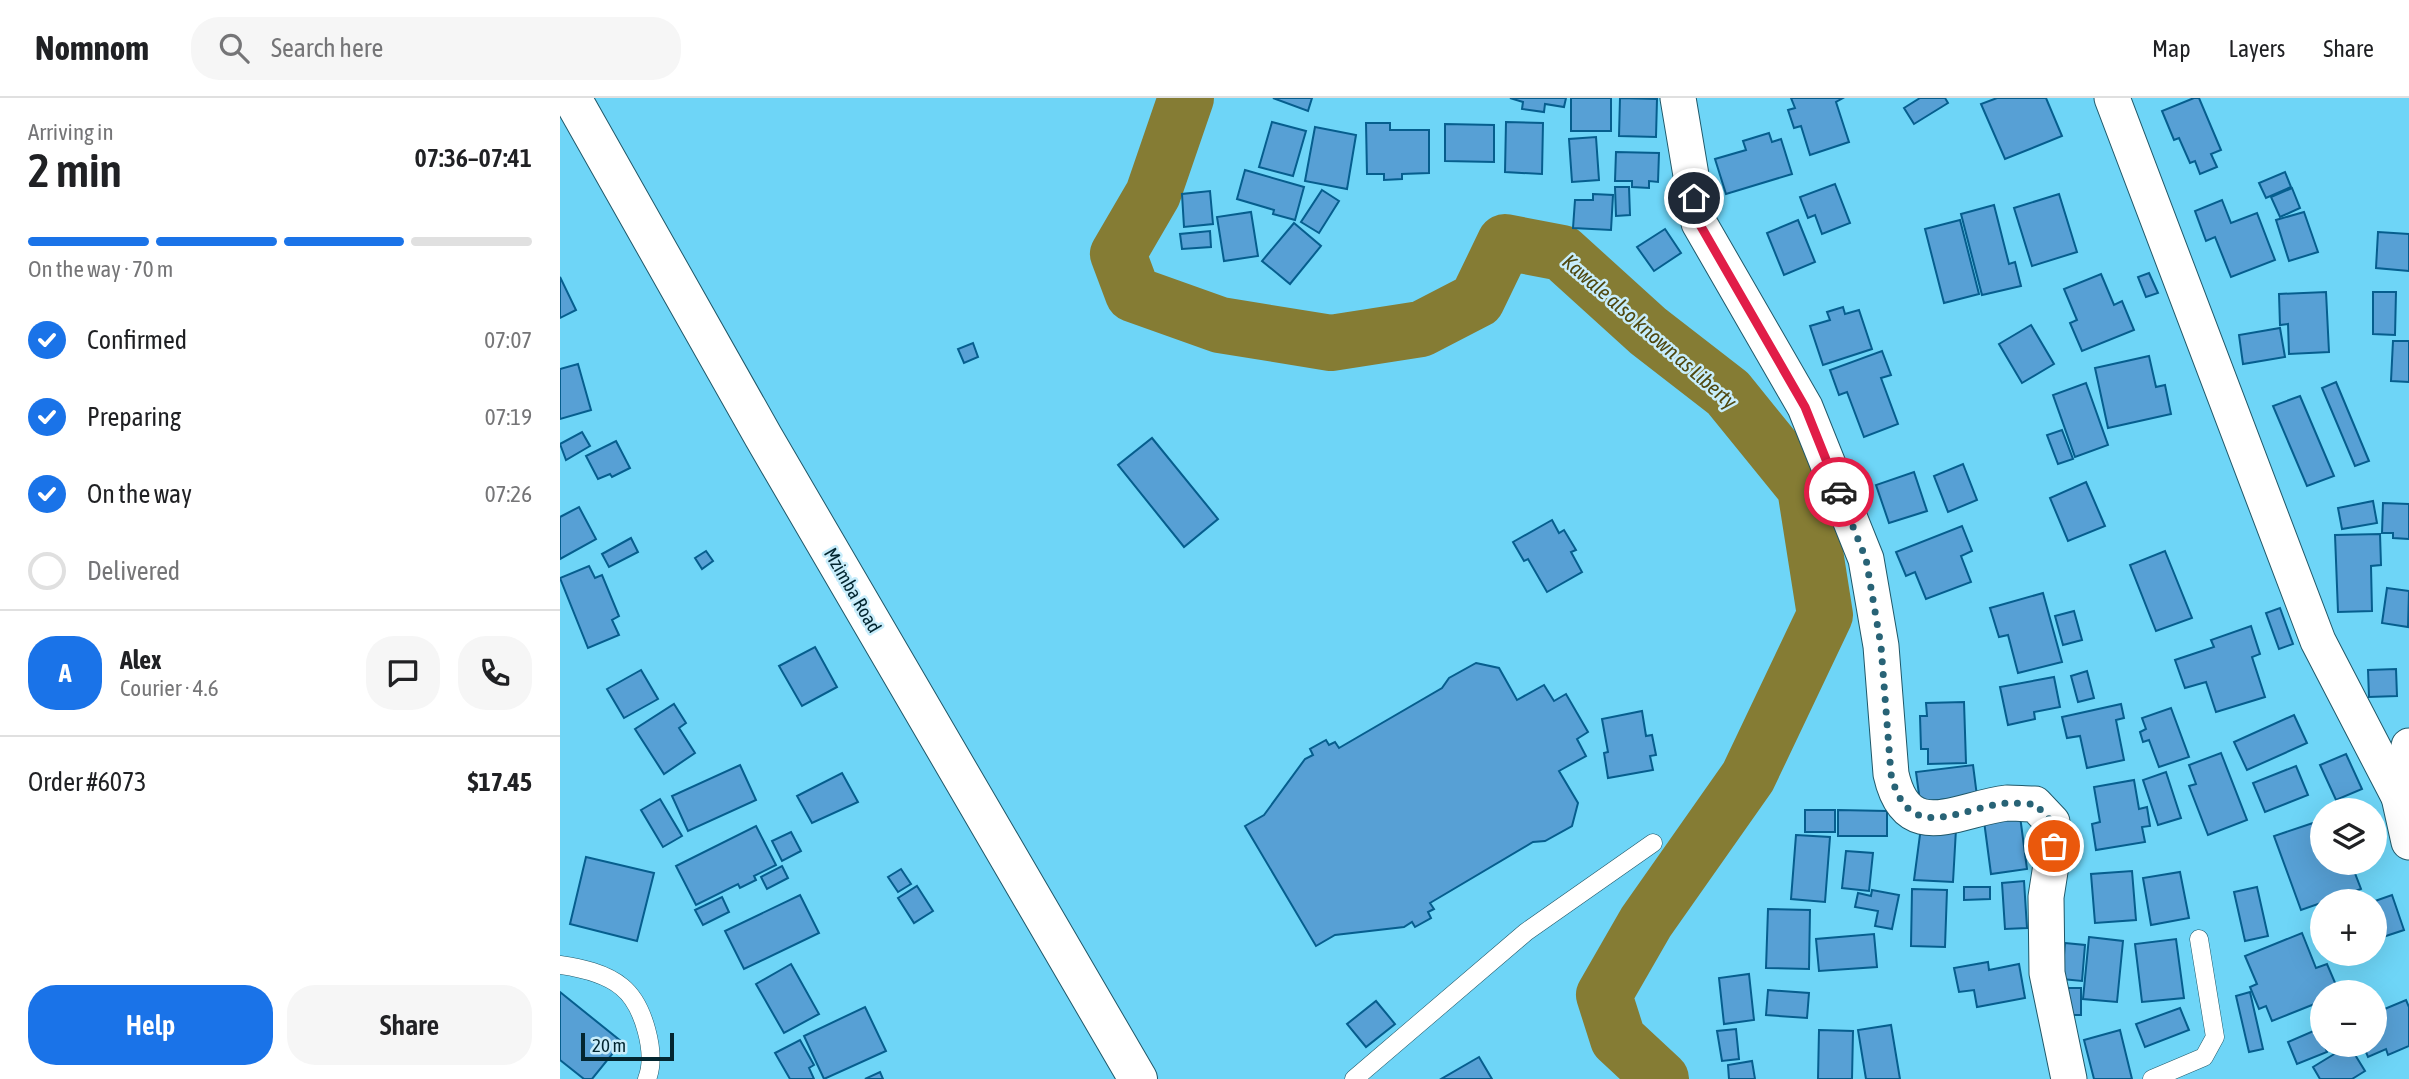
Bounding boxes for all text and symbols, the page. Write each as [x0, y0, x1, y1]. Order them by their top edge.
search box [191, 17, 681, 80]
text: Nomnom [35, 29, 149, 67]
icon: search [215, 29, 253, 67]
text: Search here [271, 33, 383, 63]
text: Map [2152, 35, 2191, 62]
text: Layers [2229, 35, 2285, 62]
text: Share [2323, 35, 2374, 62]
text: Arriving in [28, 119, 114, 145]
text: 07:36–07:41 [415, 143, 532, 173]
text: 2 min [28, 144, 122, 197]
pin [1664, 168, 1724, 228]
icon: home [1675, 179, 1713, 217]
water label: Kawale also known as Liberty [1558, 249, 1742, 413]
text: On the way · 70 m [28, 256, 173, 282]
icon: check [28, 321, 66, 359]
text: Confirmed [87, 325, 187, 355]
text: 07:07 [484, 327, 532, 353]
icon: check [28, 398, 66, 436]
text: Preparing [87, 402, 181, 432]
text: 07:19 [485, 404, 532, 430]
courier [1804, 457, 1874, 527]
icon: car [1820, 473, 1858, 511]
icon: check [28, 475, 66, 513]
text: On the way [87, 479, 192, 509]
text: 07:26 [485, 481, 532, 507]
street label: Mzimba Road [820, 544, 886, 636]
text: Delivered [87, 556, 180, 586]
button: chat [366, 636, 440, 710]
button: phone [458, 636, 532, 710]
text: Alex [120, 645, 161, 675]
text: A [59, 658, 71, 688]
text: Courier · 4.6 [120, 675, 219, 701]
text: Order #6073 [28, 767, 147, 797]
text: $17.45 [468, 767, 532, 797]
map controls [2310, 798, 2387, 1057]
button: layers [2310, 798, 2387, 875]
pin [2024, 816, 2084, 876]
icon: bag [2035, 827, 2073, 865]
button: + [2310, 889, 2387, 966]
button: − [2310, 980, 2387, 1057]
button: Help [28, 985, 273, 1065]
button: Share [287, 985, 532, 1065]
scale bar [581, 1030, 674, 1062]
text: 20 m [592, 1034, 626, 1056]

